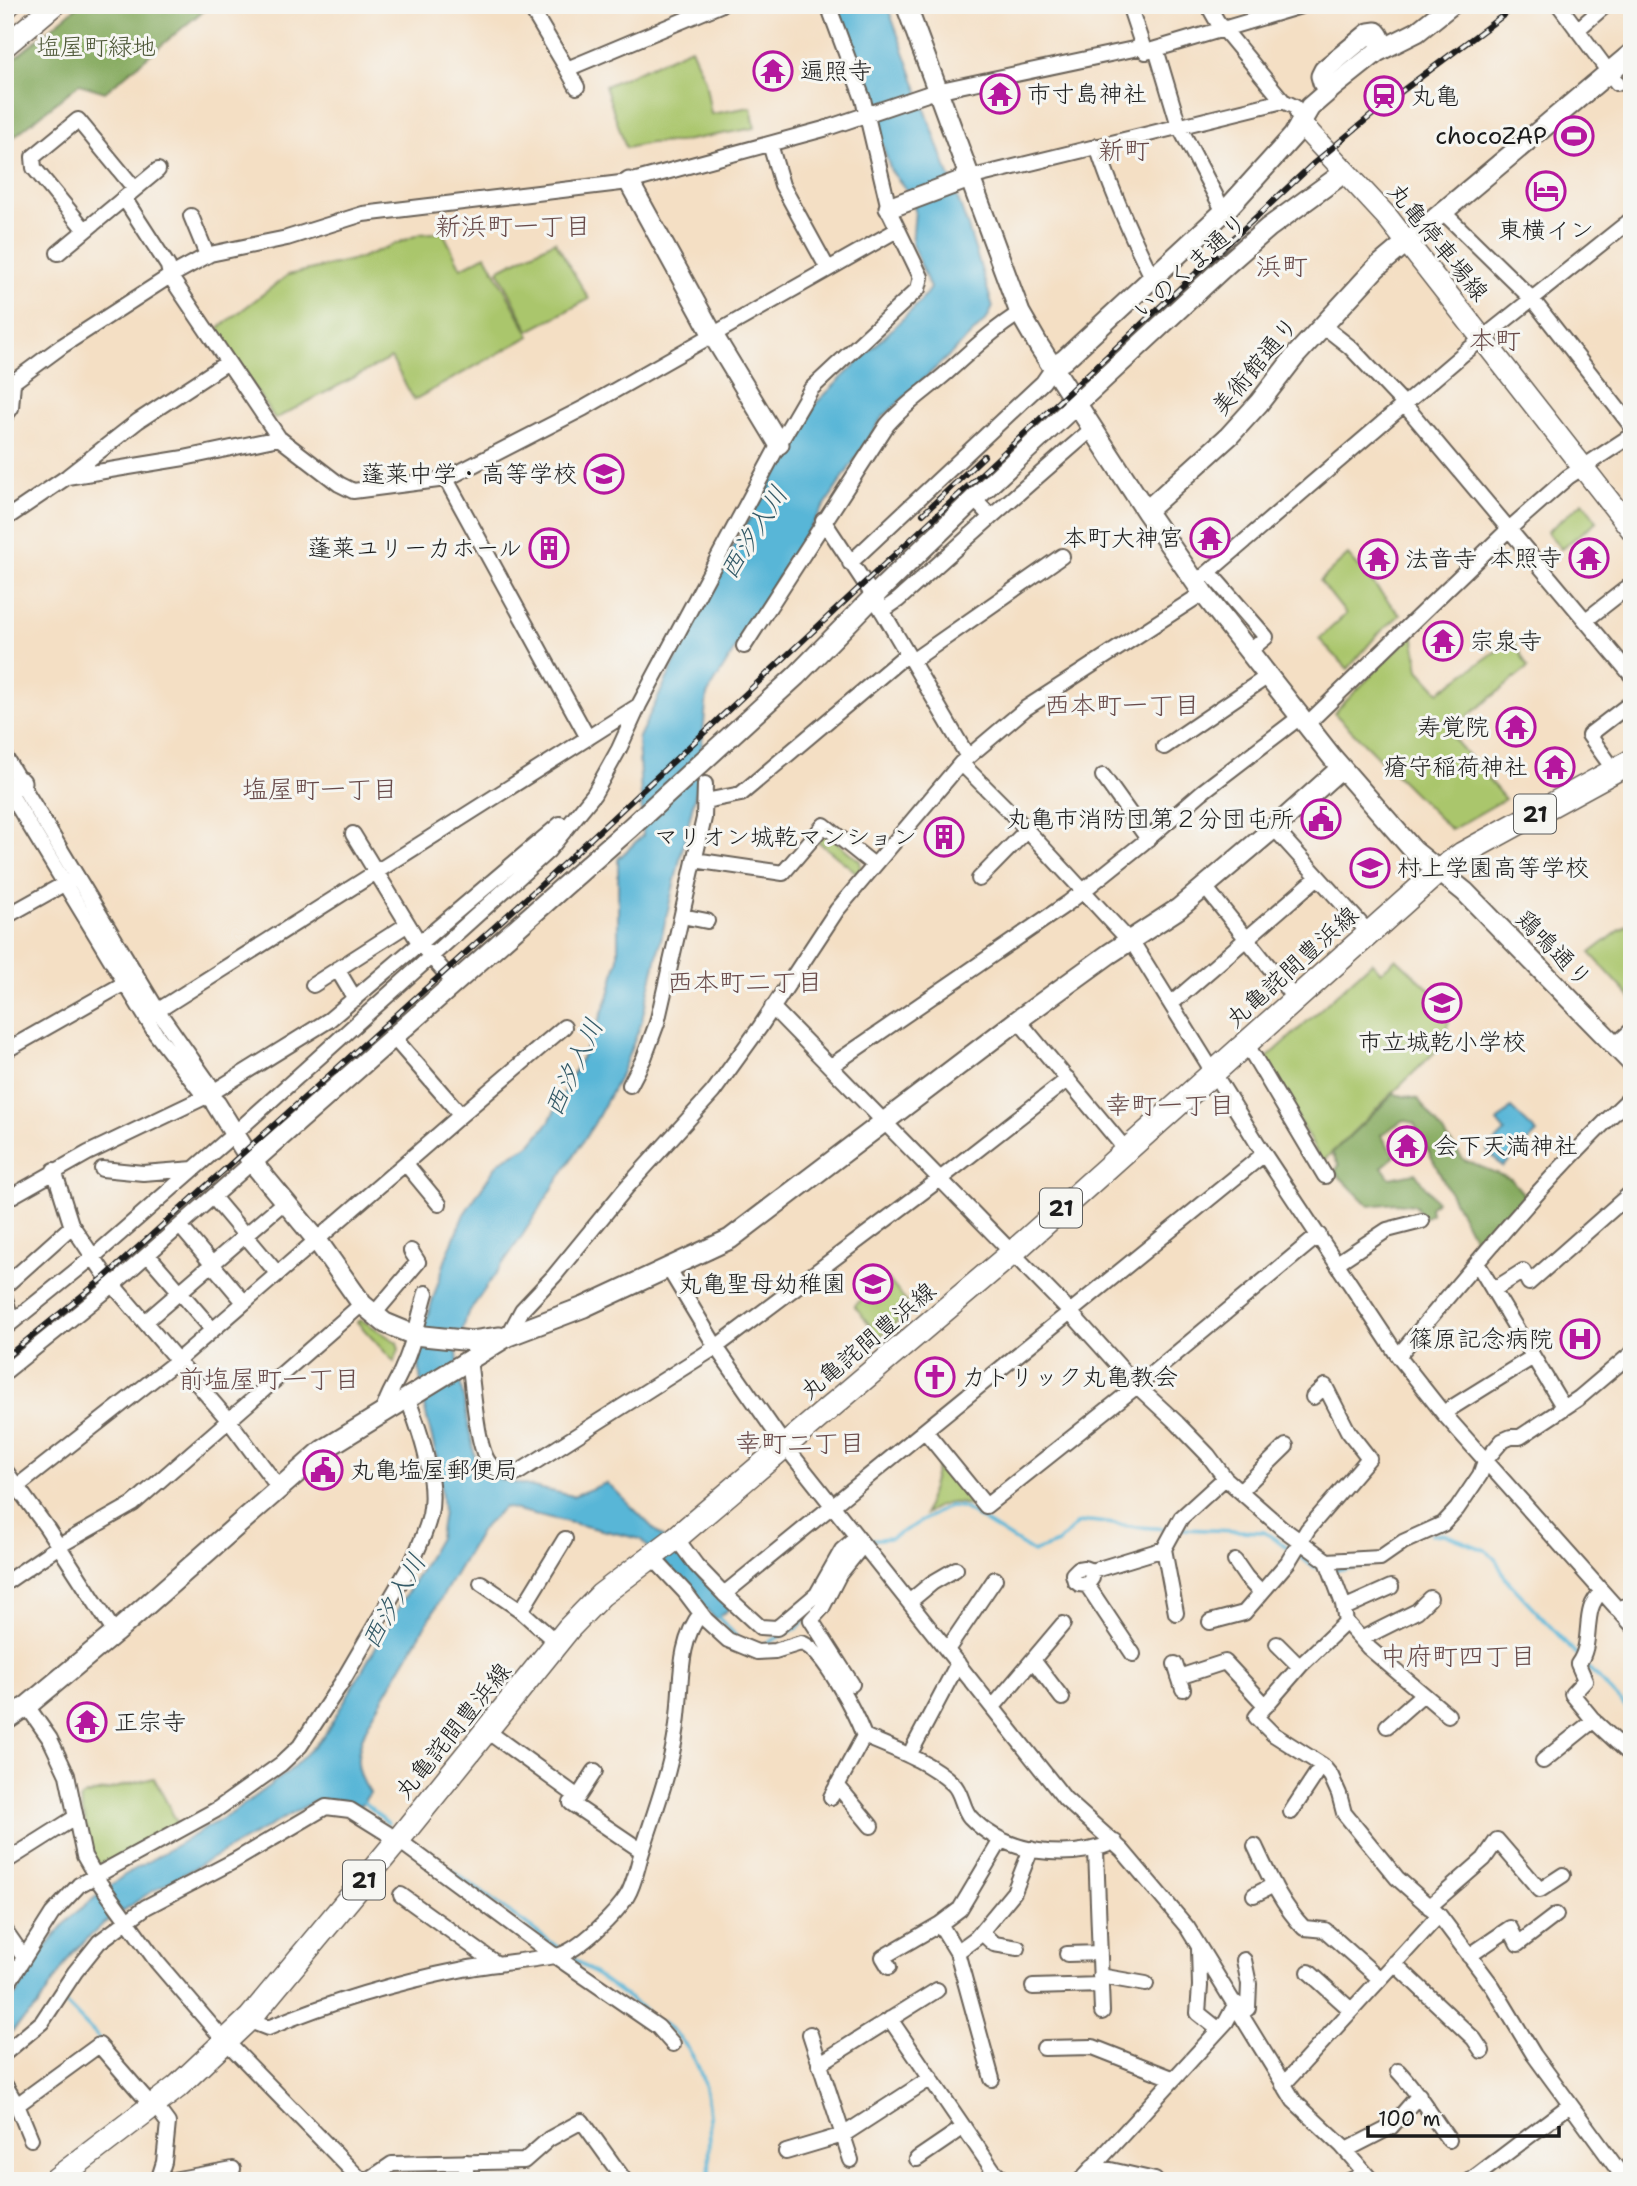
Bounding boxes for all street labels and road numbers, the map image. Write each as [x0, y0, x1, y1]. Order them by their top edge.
street label: 丸亀停車場線 [1380, 176, 1496, 308]
street label: いのくま通り [1126, 206, 1254, 326]
street label: 美術館通り [1204, 310, 1306, 422]
road number: 21 [1514, 794, 1556, 834]
street label: 丸亀詫間豊浜線 [1219, 899, 1365, 1035]
street label: 鶏鳴通り [1509, 903, 1599, 995]
road number: 21 [1040, 1189, 1082, 1228]
street label: 丸亀詫間豊浜線 [793, 1275, 943, 1407]
street label: 丸亀詫間豊浜線 [388, 1656, 518, 1806]
road number: 21 [343, 1860, 385, 1899]

